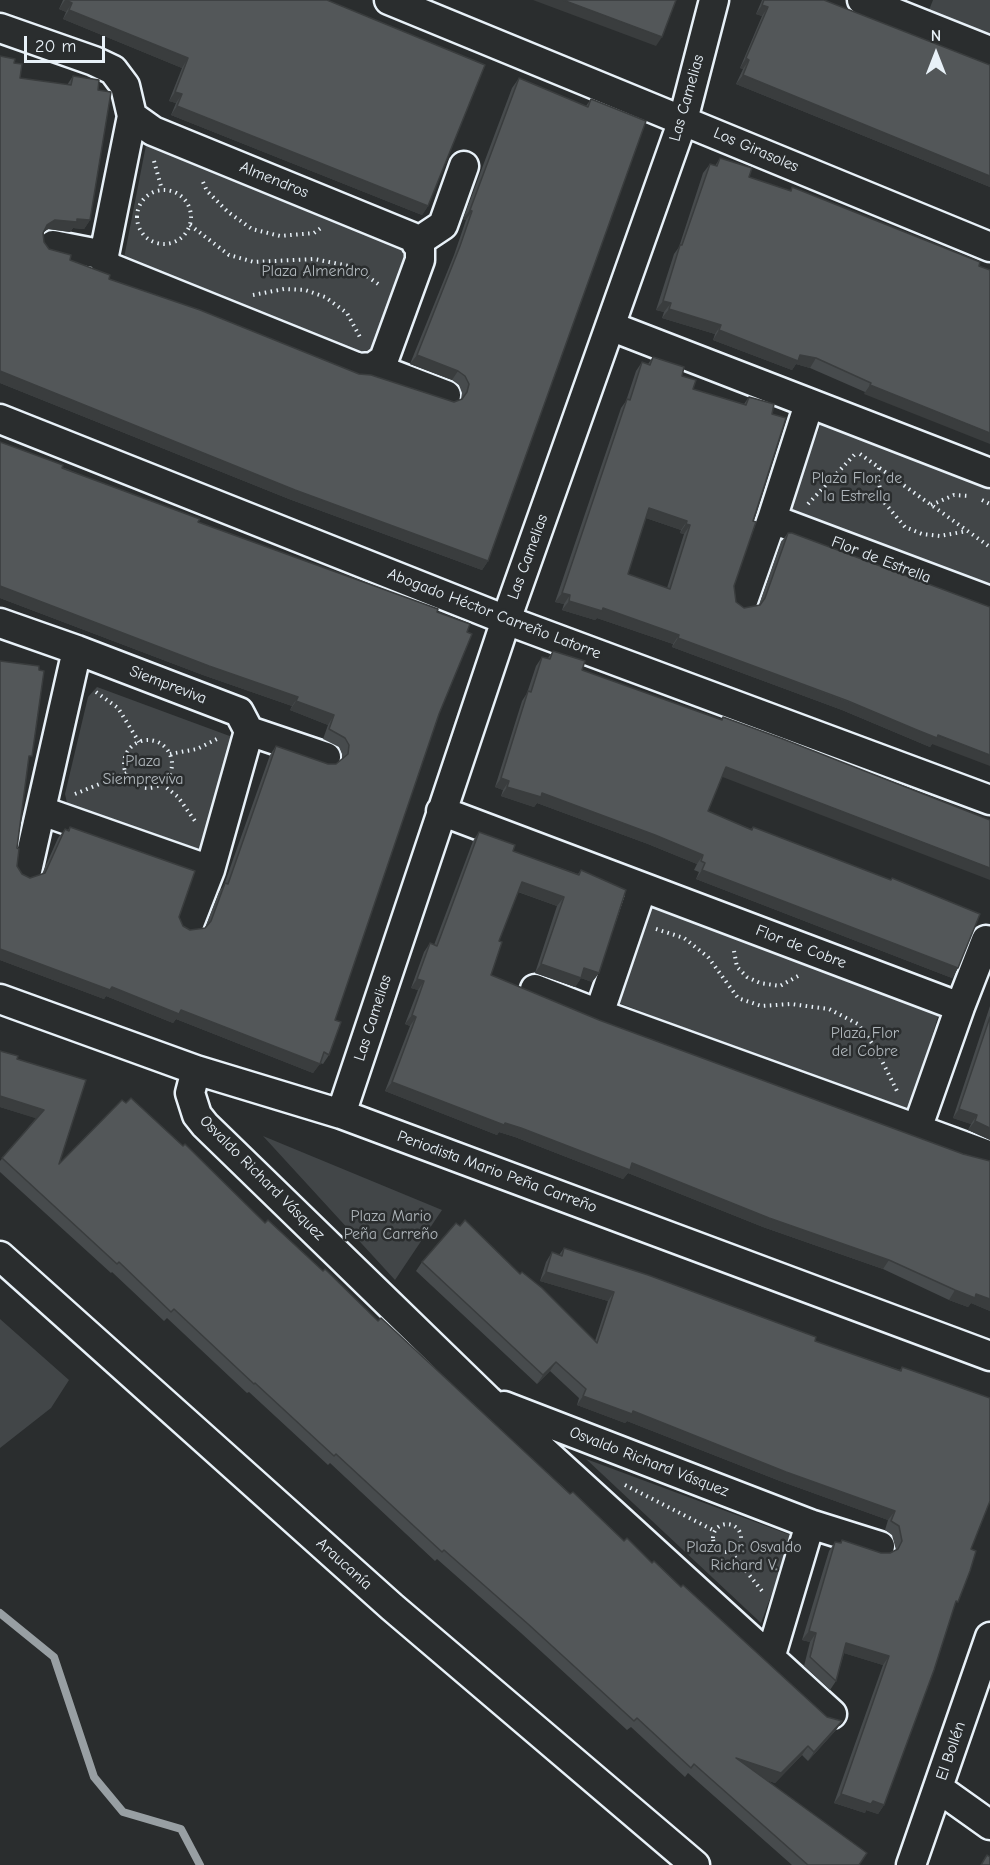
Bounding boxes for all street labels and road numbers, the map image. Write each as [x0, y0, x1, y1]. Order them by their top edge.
street label: Las Camelias [665, 52, 709, 144]
street label: Los Girasoles [710, 123, 802, 177]
street label: Almendros [237, 158, 311, 202]
street label: Las Camelias [504, 512, 552, 602]
street label: Flor de Estrella [829, 532, 933, 588]
street label: Abogado Héctor Carreño Latorre [385, 564, 603, 664]
street label: Siempreviva [127, 661, 209, 709]
street label: Flor de Cobre [753, 921, 849, 973]
street label: Las Camelias [350, 973, 396, 1063]
street label: Osvaldo Richard Vásquez [195, 1111, 329, 1245]
street label: Periodista Mario Peña Carreño [394, 1127, 600, 1217]
street label: Osvaldo Richard Vásquez [567, 1423, 731, 1501]
street label: Araucanía [312, 1534, 376, 1594]
street label: El Bollén [932, 1719, 970, 1783]

